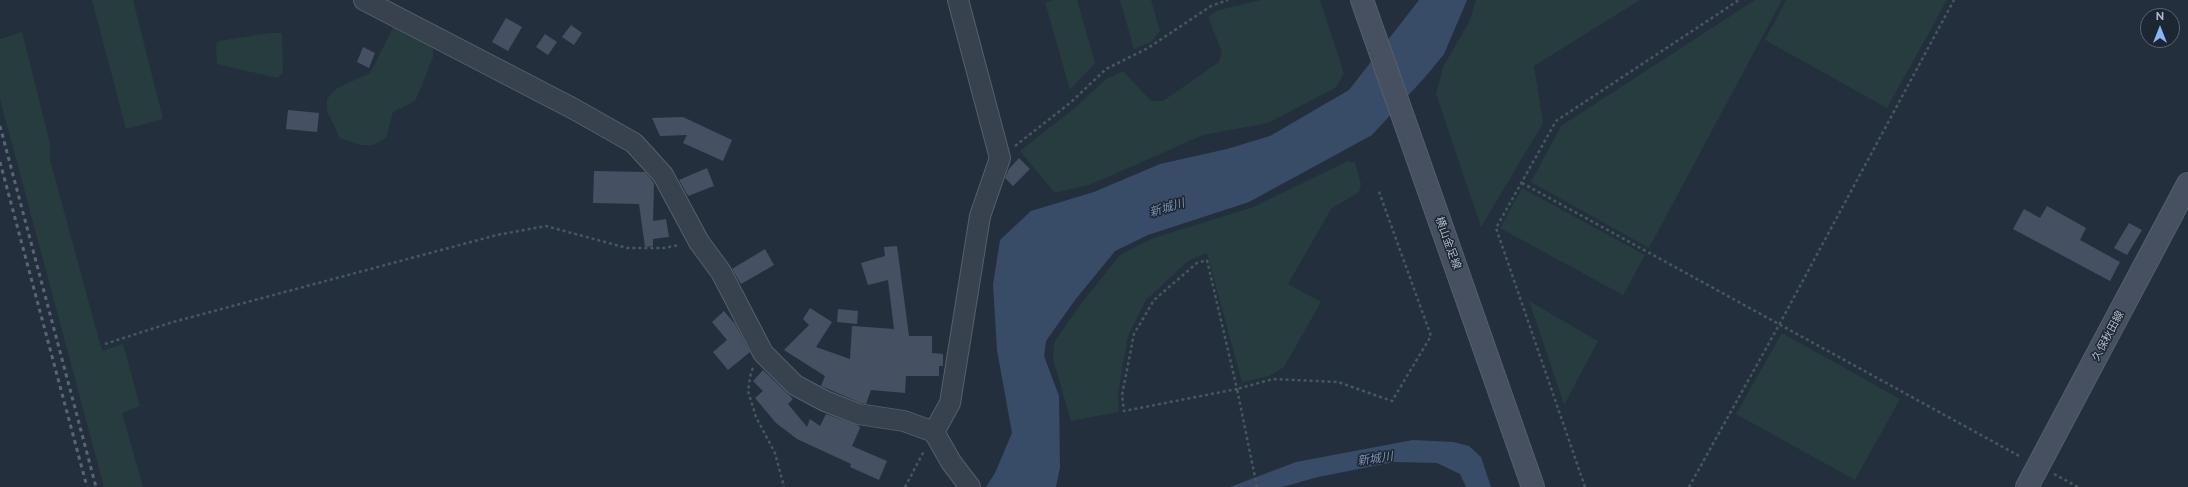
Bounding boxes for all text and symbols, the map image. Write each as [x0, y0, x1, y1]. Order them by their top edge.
north arrow [2140, 8, 2180, 48]
text: N [2156, 10, 2164, 23]
water label: 新城川 [1148, 196, 1186, 220]
street label: 横山金足線 [1432, 215, 1464, 271]
street label: 久保秋田線 [2089, 309, 2127, 363]
water label: 新城川 [1356, 449, 1394, 469]

